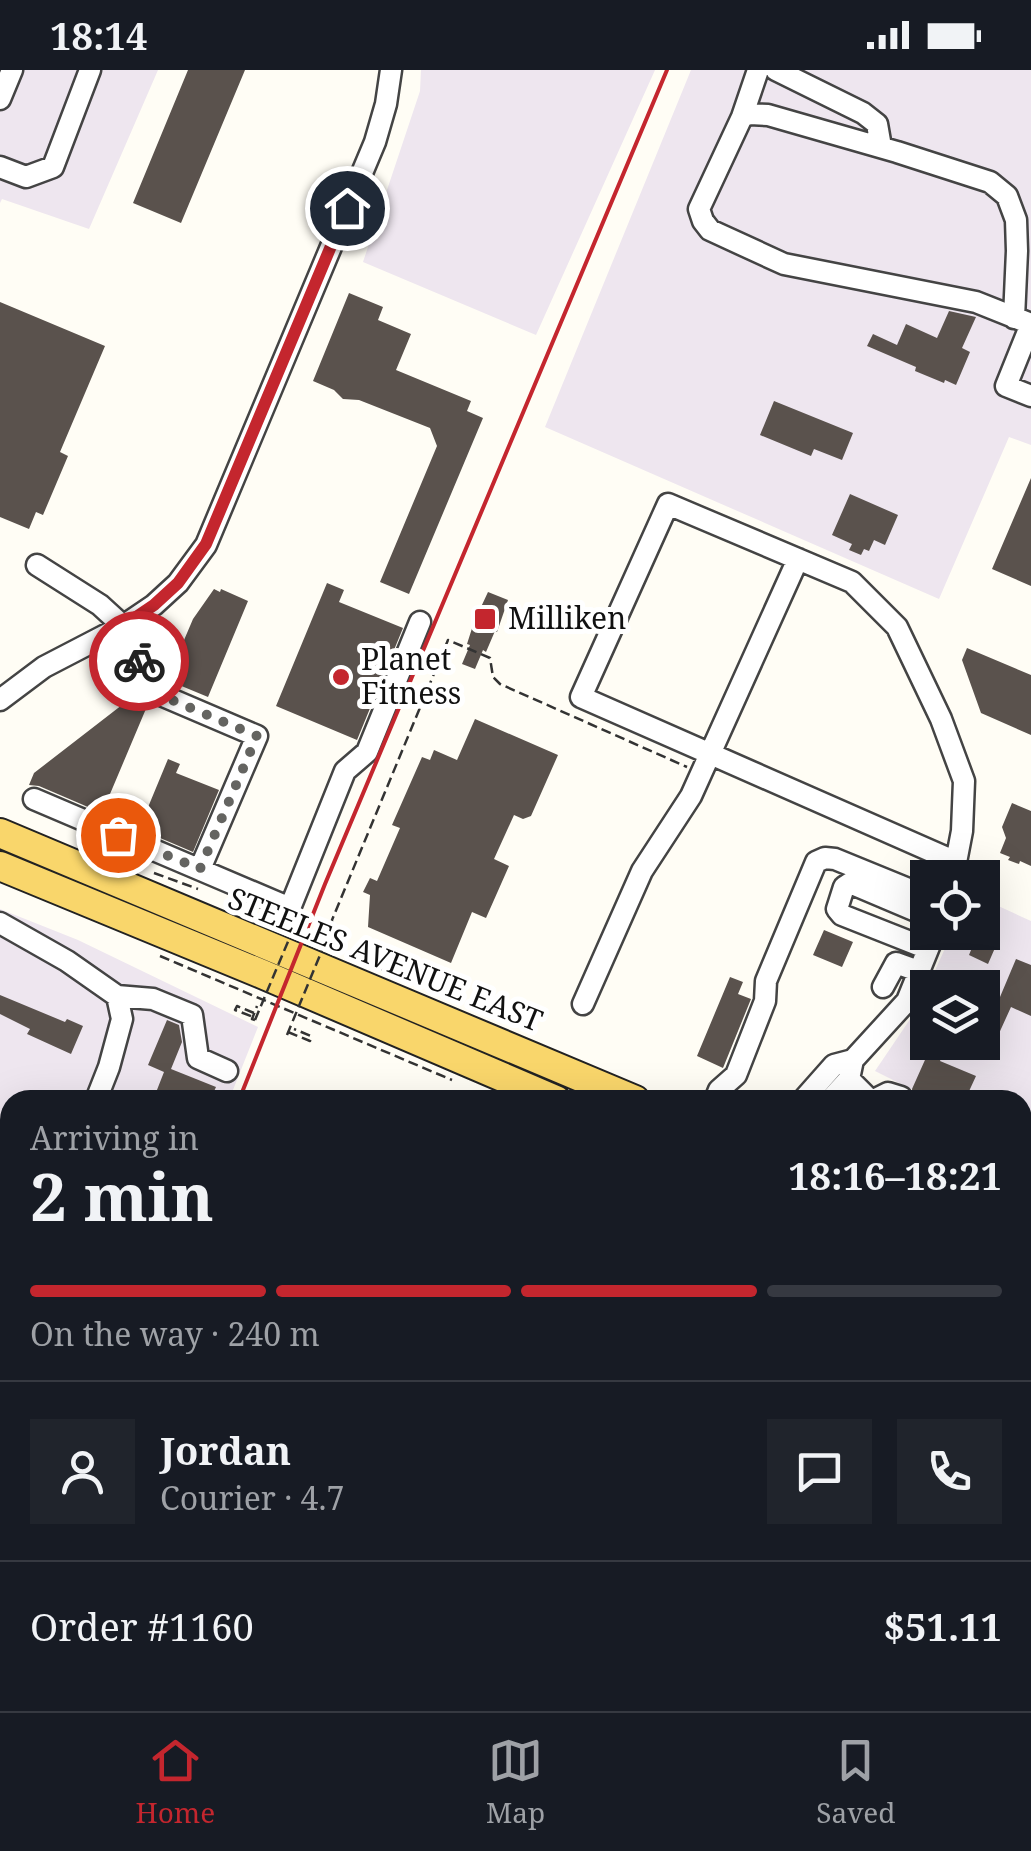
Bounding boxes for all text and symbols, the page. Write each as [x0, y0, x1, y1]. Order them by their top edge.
text: 18:14 [50, 9, 147, 61]
pin [305, 166, 390, 251]
icon: home [320, 181, 375, 236]
place label: Milliken [508, 597, 626, 638]
marker: Milliken [472, 606, 498, 632]
courier [89, 611, 189, 711]
icon: bike [112, 634, 167, 689]
place label: Planet Fitness [361, 638, 461, 713]
marker: Planet Fitness [330, 666, 352, 688]
pin [76, 793, 161, 878]
icon: bag [91, 808, 146, 863]
map controls [910, 860, 1000, 1060]
button: locate [910, 860, 1000, 950]
street label: STEELES AVENUE EAST [222, 877, 549, 1040]
button: layers [910, 970, 1000, 1060]
text: Arriving in [30, 1116, 199, 1159]
text: 18:16–18:21 [788, 1149, 1002, 1201]
text: 2 min [30, 1152, 214, 1240]
text: On the way · 240 m [30, 1312, 320, 1355]
button: person [30, 1419, 135, 1524]
button: chat [767, 1419, 872, 1524]
button: phone [897, 1419, 1002, 1524]
text: Jordan [160, 1424, 291, 1476]
text: Courier · 4.7 [160, 1476, 344, 1519]
text: Order #1160 [30, 1600, 254, 1652]
text: $51.11 [883, 1600, 1002, 1652]
tab: Home [135, 1733, 215, 1831]
tab: Map [486, 1733, 545, 1831]
tab: Saved [816, 1733, 896, 1831]

